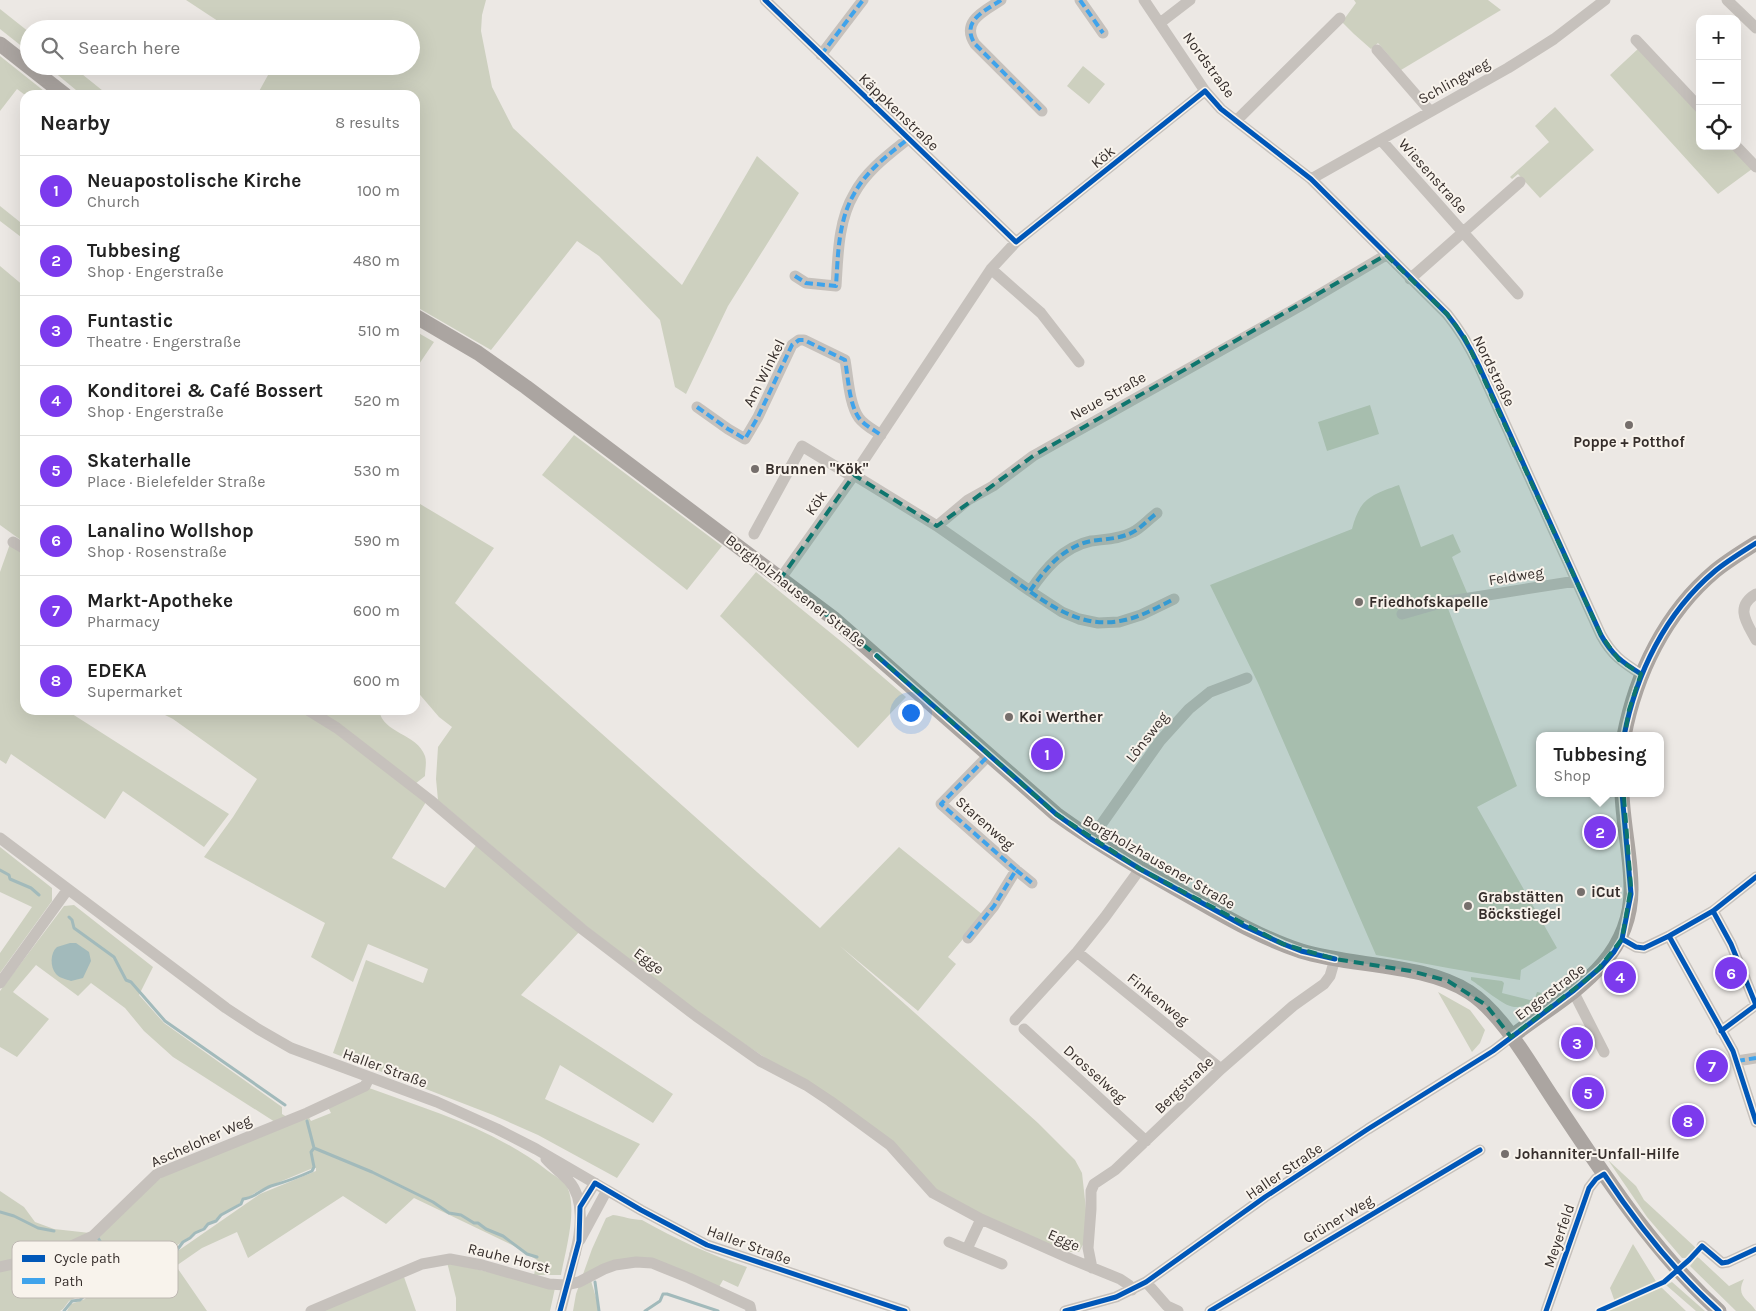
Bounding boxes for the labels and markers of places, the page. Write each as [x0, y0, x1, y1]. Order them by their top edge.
marker: Poppe + Potthof [1623, 419, 1635, 431]
place label: Poppe + Potthof [1573, 433, 1685, 451]
place label: Brunnen "Kök" [765, 460, 869, 478]
marker: Brunnen "Kök" [749, 463, 761, 475]
place label: Friedhofskapelle [1369, 593, 1488, 611]
marker: Friedhofskapelle [1353, 596, 1365, 608]
place label: Koi Werther [1019, 708, 1103, 726]
marker: Koi Werther [1003, 711, 1015, 723]
pin: 1 [1031, 735, 1063, 773]
pin: 2 [1584, 813, 1616, 851]
place label: iCut [1591, 883, 1621, 901]
marker: iCut [1575, 886, 1587, 898]
place label: Grabstätten Böckstiegel [1478, 888, 1564, 923]
marker: Grabstätten Böckstiegel [1462, 900, 1474, 912]
pin: 6 [1715, 954, 1747, 992]
pin: 4 [1604, 958, 1636, 996]
pin: 3 [1561, 1024, 1593, 1062]
pin: 7 [1696, 1047, 1728, 1085]
pin: 5 [1572, 1074, 1604, 1112]
pin: 8 [1672, 1102, 1704, 1140]
place label: Johanniter-Unfall-Hilfe [1515, 1145, 1680, 1163]
marker: Johanniter-Unfall-Hilfe [1499, 1148, 1511, 1160]

